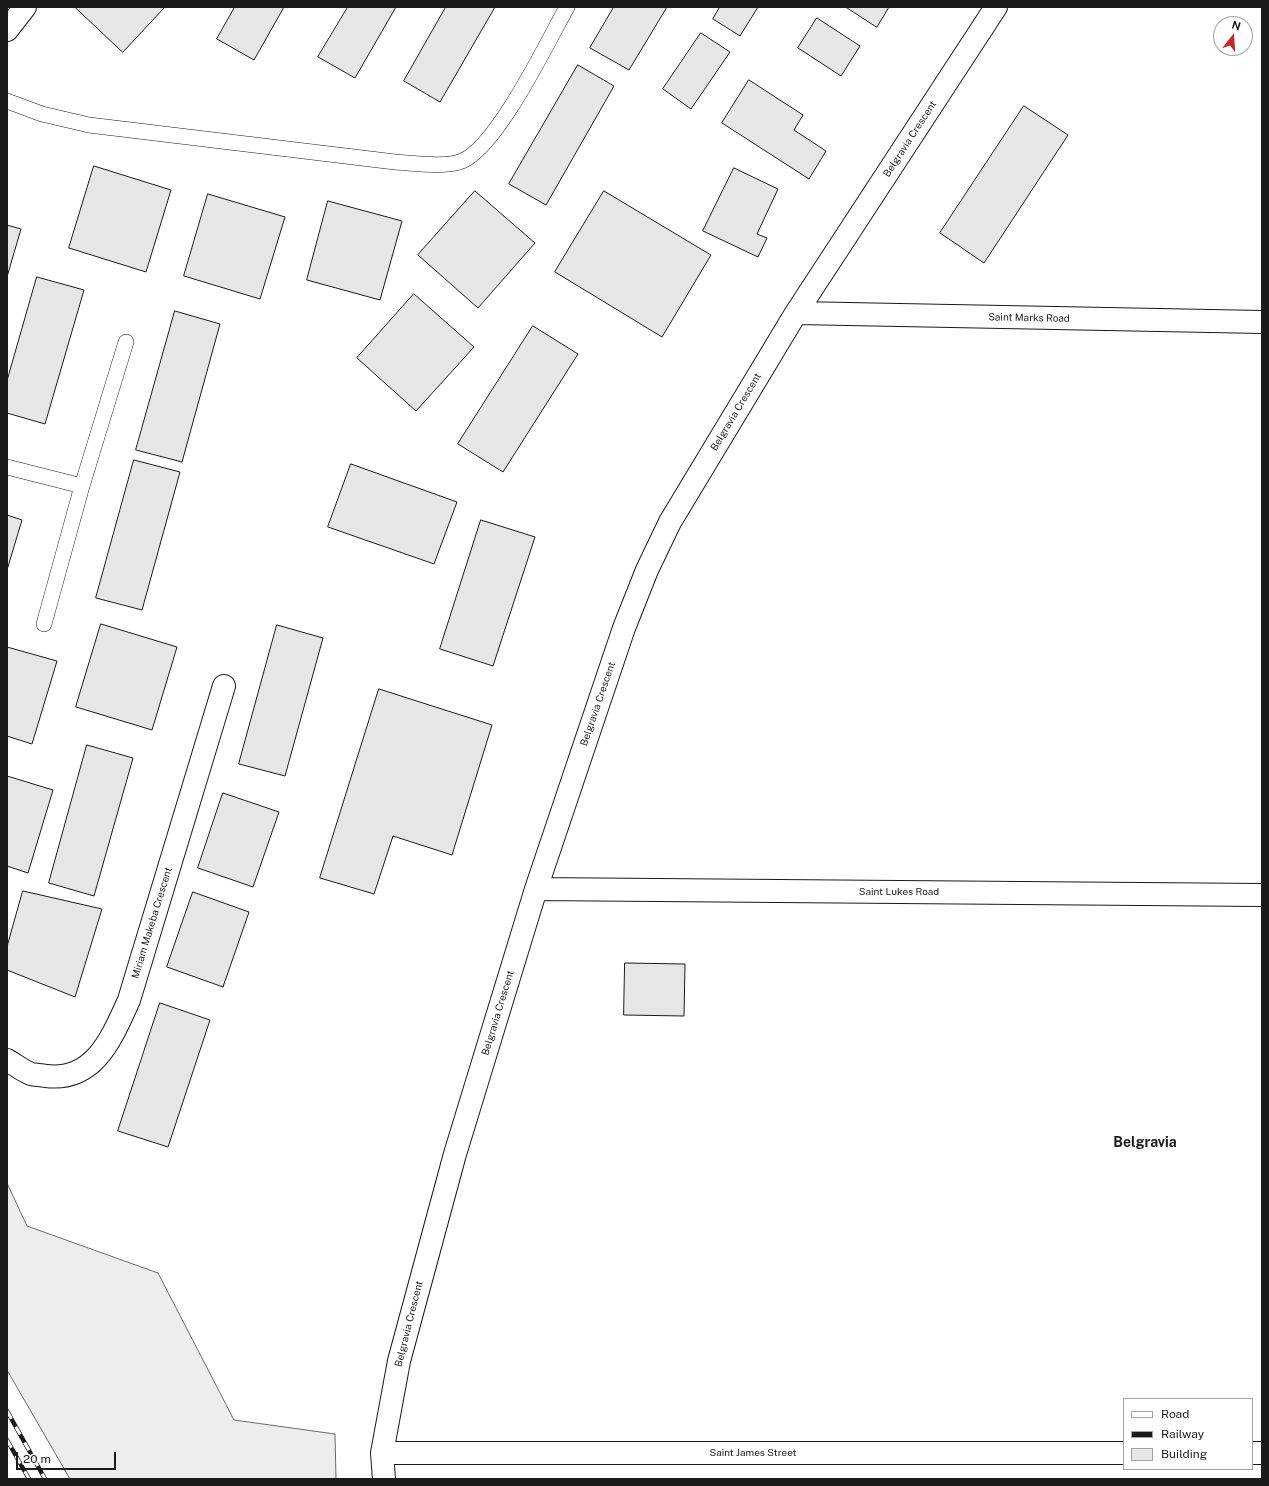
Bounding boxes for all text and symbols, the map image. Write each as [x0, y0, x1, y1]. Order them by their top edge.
north arrow [1213, 16, 1253, 56]
text: N [1230, 18, 1242, 32]
street label: Belgravia Crescent [881, 99, 939, 179]
street label: Saint Marks Road [988, 311, 1070, 325]
street label: Belgravia Crescent [708, 371, 764, 453]
street label: Belgravia Crescent [578, 660, 618, 748]
street label: Miriam Makeba Crescent [129, 866, 175, 980]
street label: Saint Lukes Road [859, 886, 939, 898]
street label: Belgravia Crescent [479, 969, 517, 1057]
district label: Belgravia [1113, 1135, 1177, 1151]
street label: Belgravia Crescent [393, 1280, 425, 1368]
legend [1123, 1398, 1253, 1470]
text: Road [1161, 1407, 1189, 1421]
text: Railway [1161, 1427, 1204, 1441]
scale bar [18, 1444, 118, 1470]
street label: Saint James Street [709, 1447, 797, 1459]
text: Building [1161, 1447, 1207, 1461]
text: 20 m [23, 1452, 51, 1466]

